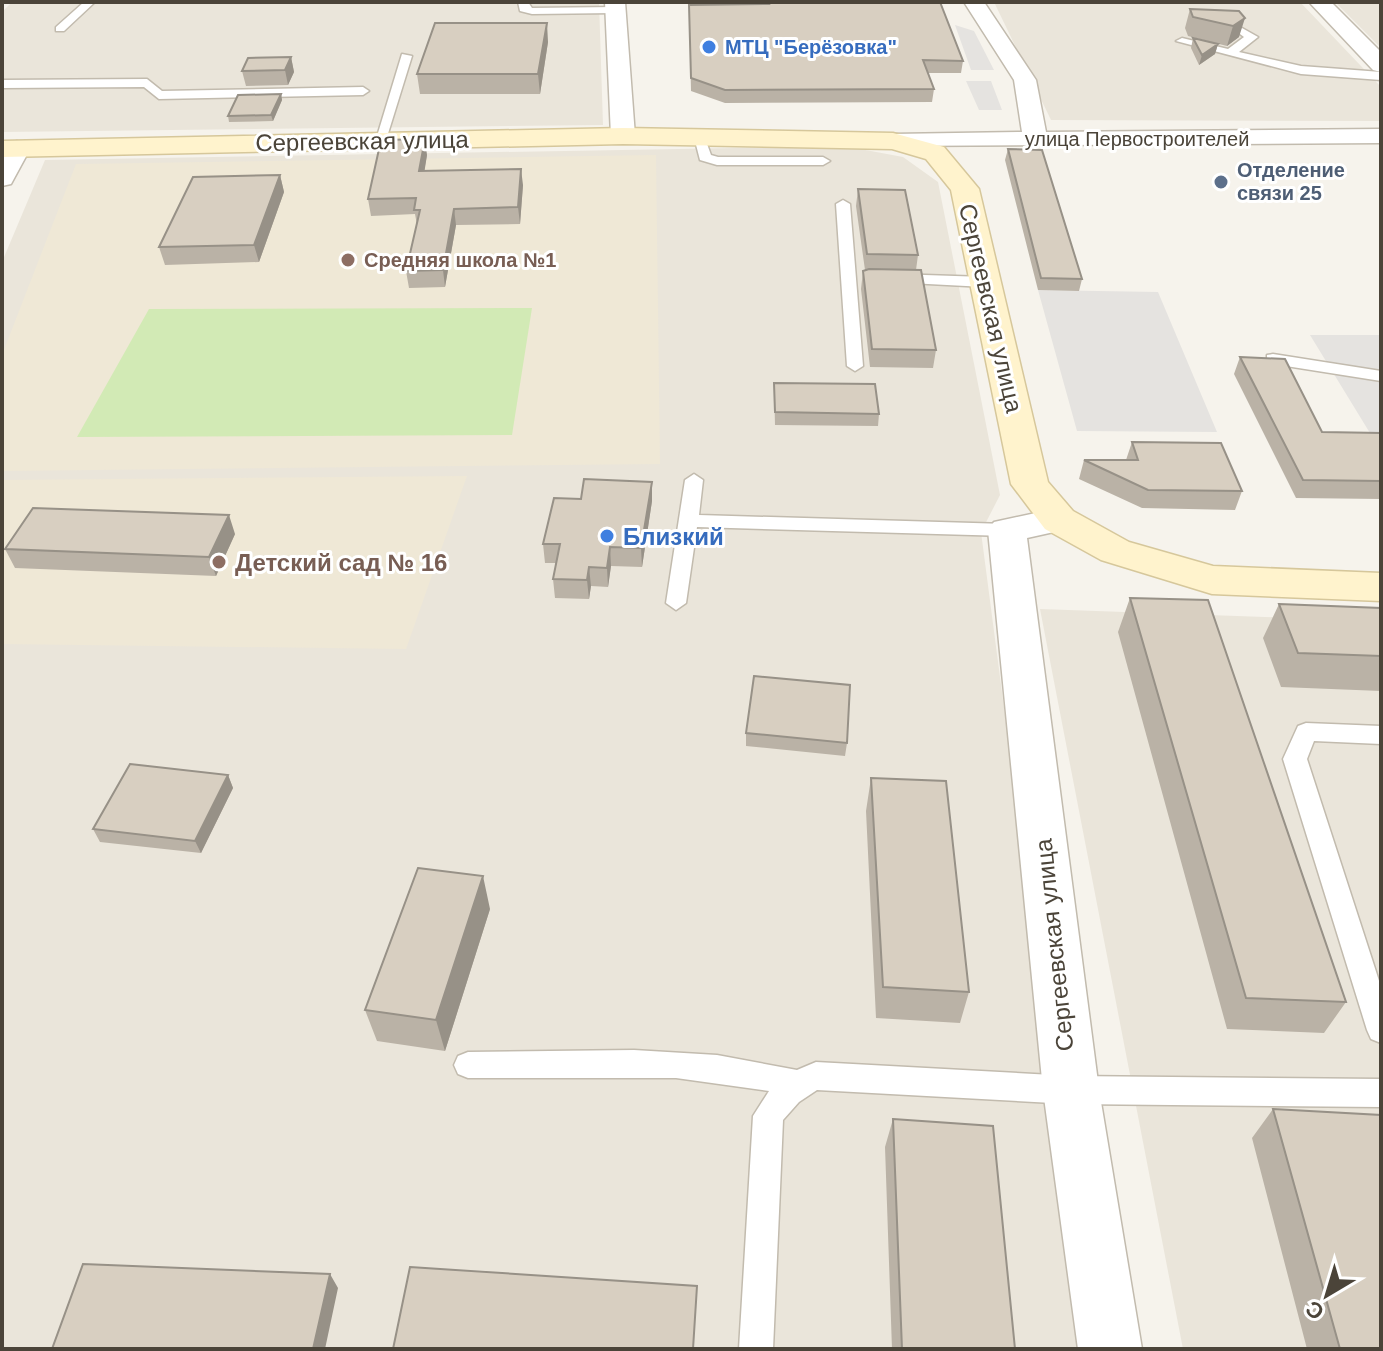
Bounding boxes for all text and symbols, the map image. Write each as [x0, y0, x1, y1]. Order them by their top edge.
place label: МТЦ "Берёзовка" [725, 36, 897, 58]
marker: МТЦ "Берёзовка" [700, 38, 718, 56]
street label: Сергеевская улица [255, 126, 470, 156]
street label: улица Первостроителей [1025, 128, 1249, 150]
place label: Отделение связи 25 [1237, 159, 1345, 204]
marker: Отделение связи 25 [1212, 173, 1230, 191]
street label: Сергеевская улица [954, 201, 1028, 416]
place label: Средняя школа №1 [364, 249, 556, 271]
marker: Средняя школа №1 [339, 251, 357, 269]
place label: Близкий [623, 523, 724, 550]
marker: Близкий [598, 527, 616, 545]
place label: Детский сад № 16 [235, 549, 447, 576]
marker: Детский сад № 16 [210, 553, 228, 571]
street label: Сергеевская улица [1029, 837, 1079, 1053]
north arrow [1287, 1255, 1367, 1335]
text: С [1301, 1296, 1329, 1325]

